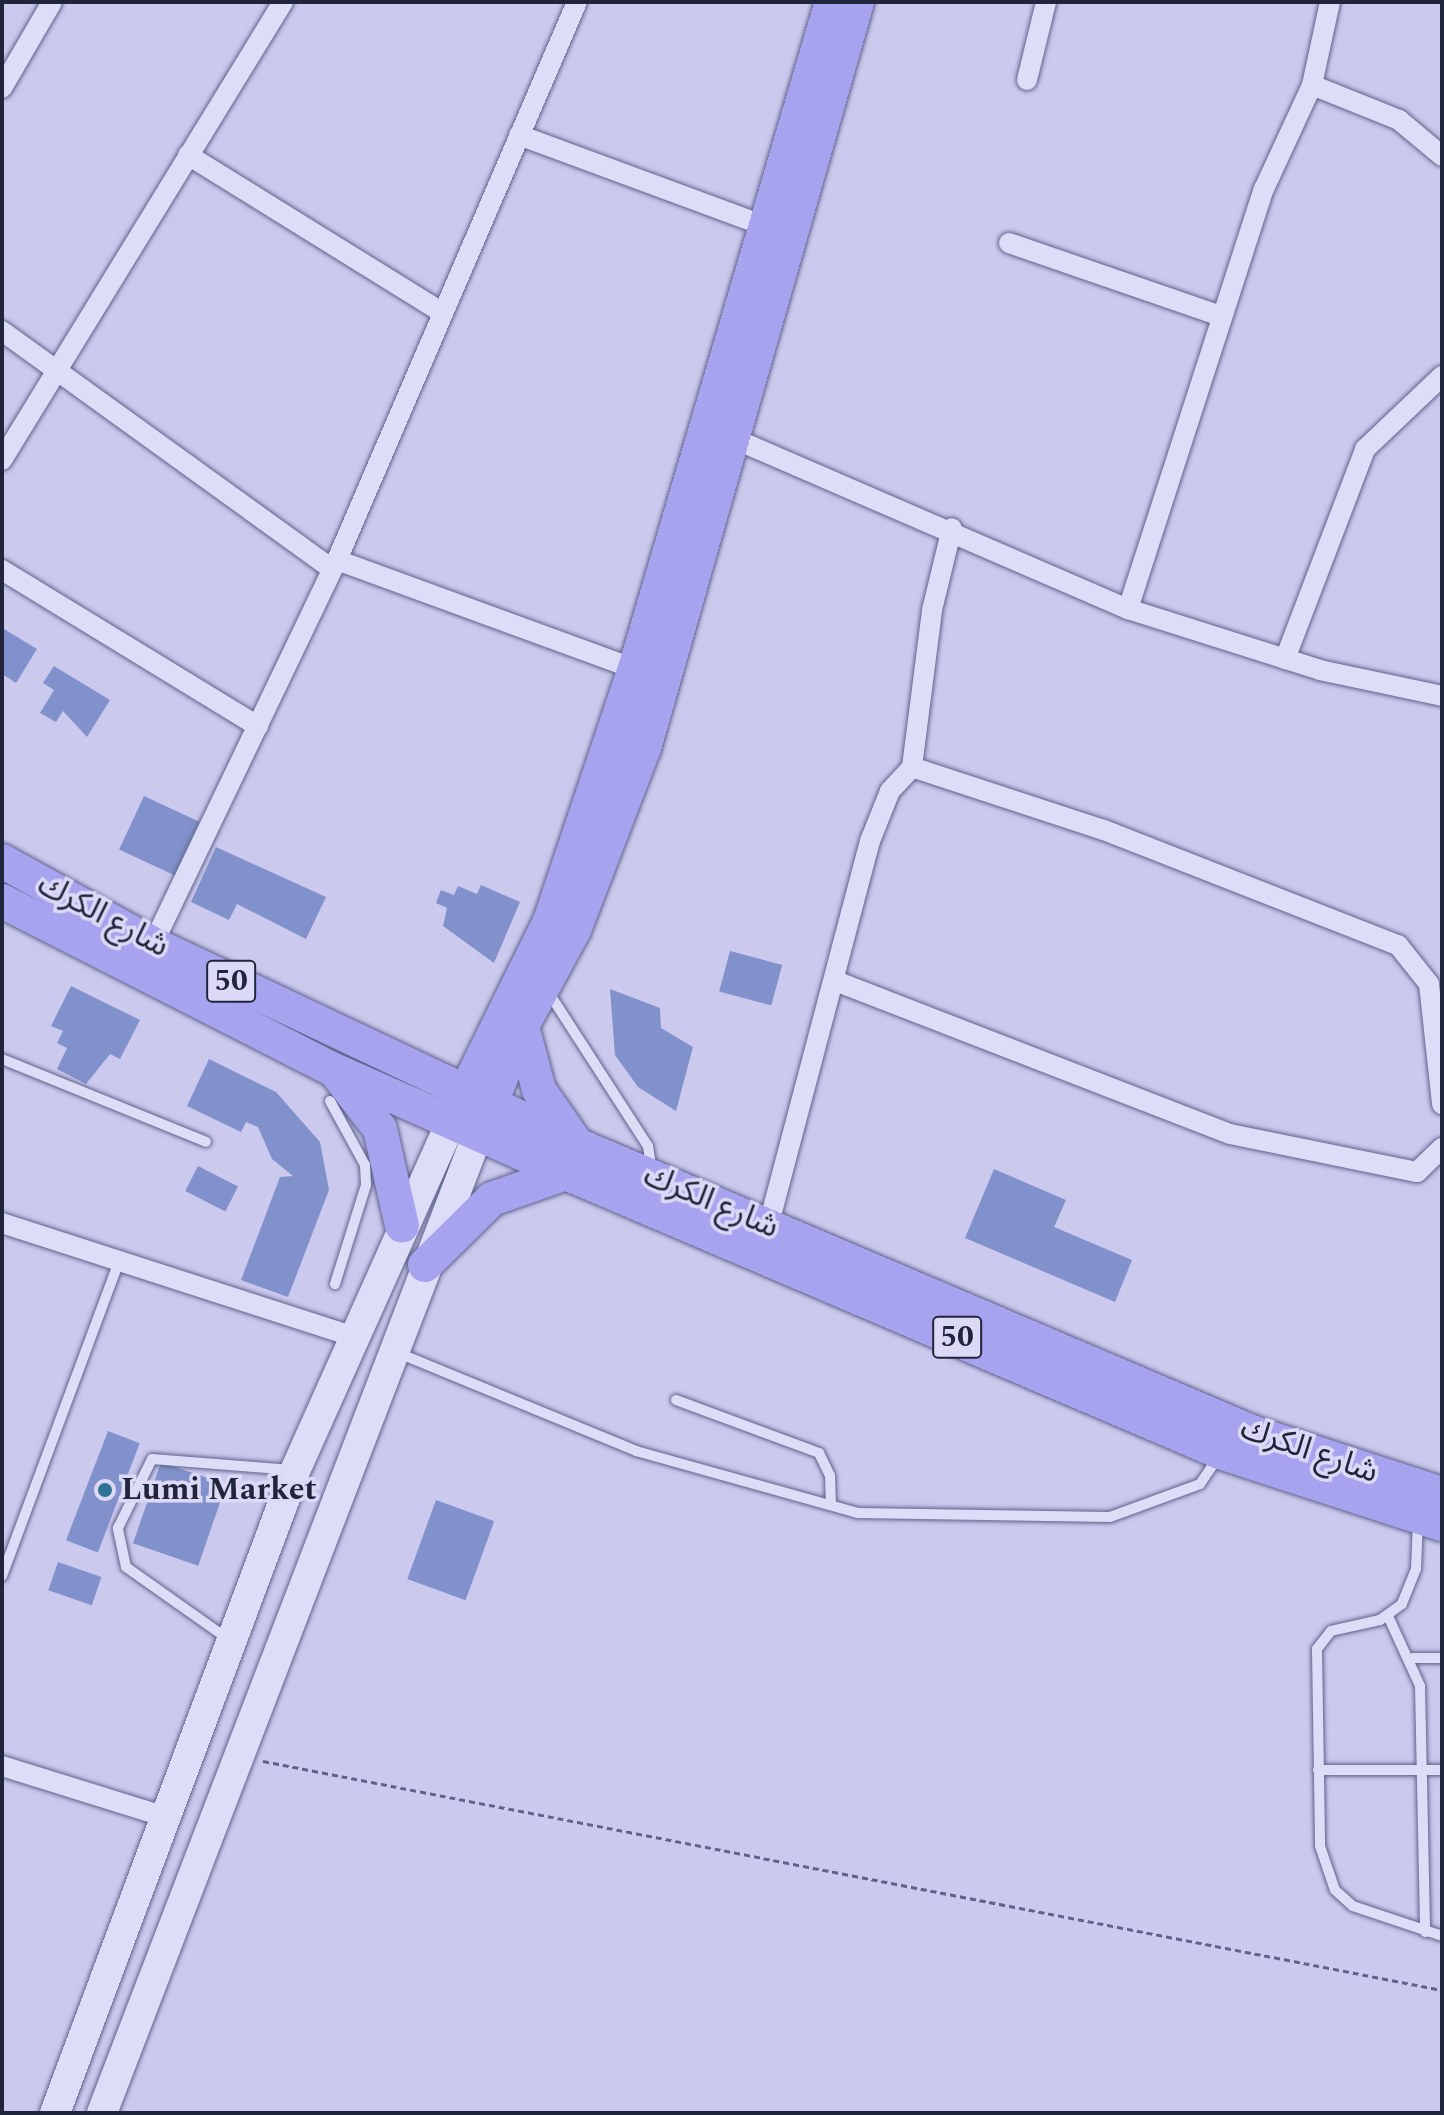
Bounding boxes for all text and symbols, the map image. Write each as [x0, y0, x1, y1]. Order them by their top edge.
street label: شارع الكرك [31, 866, 175, 966]
road number: 50 [205, 955, 257, 1007]
street label: شارع الكرك [638, 1156, 784, 1248]
road number: 50 [931, 1311, 983, 1363]
street label: شارع الكرك [1235, 1410, 1383, 1492]
place label: Lumi Market [121, 1471, 317, 1509]
marker: Lumi Market [96, 1481, 114, 1499]

